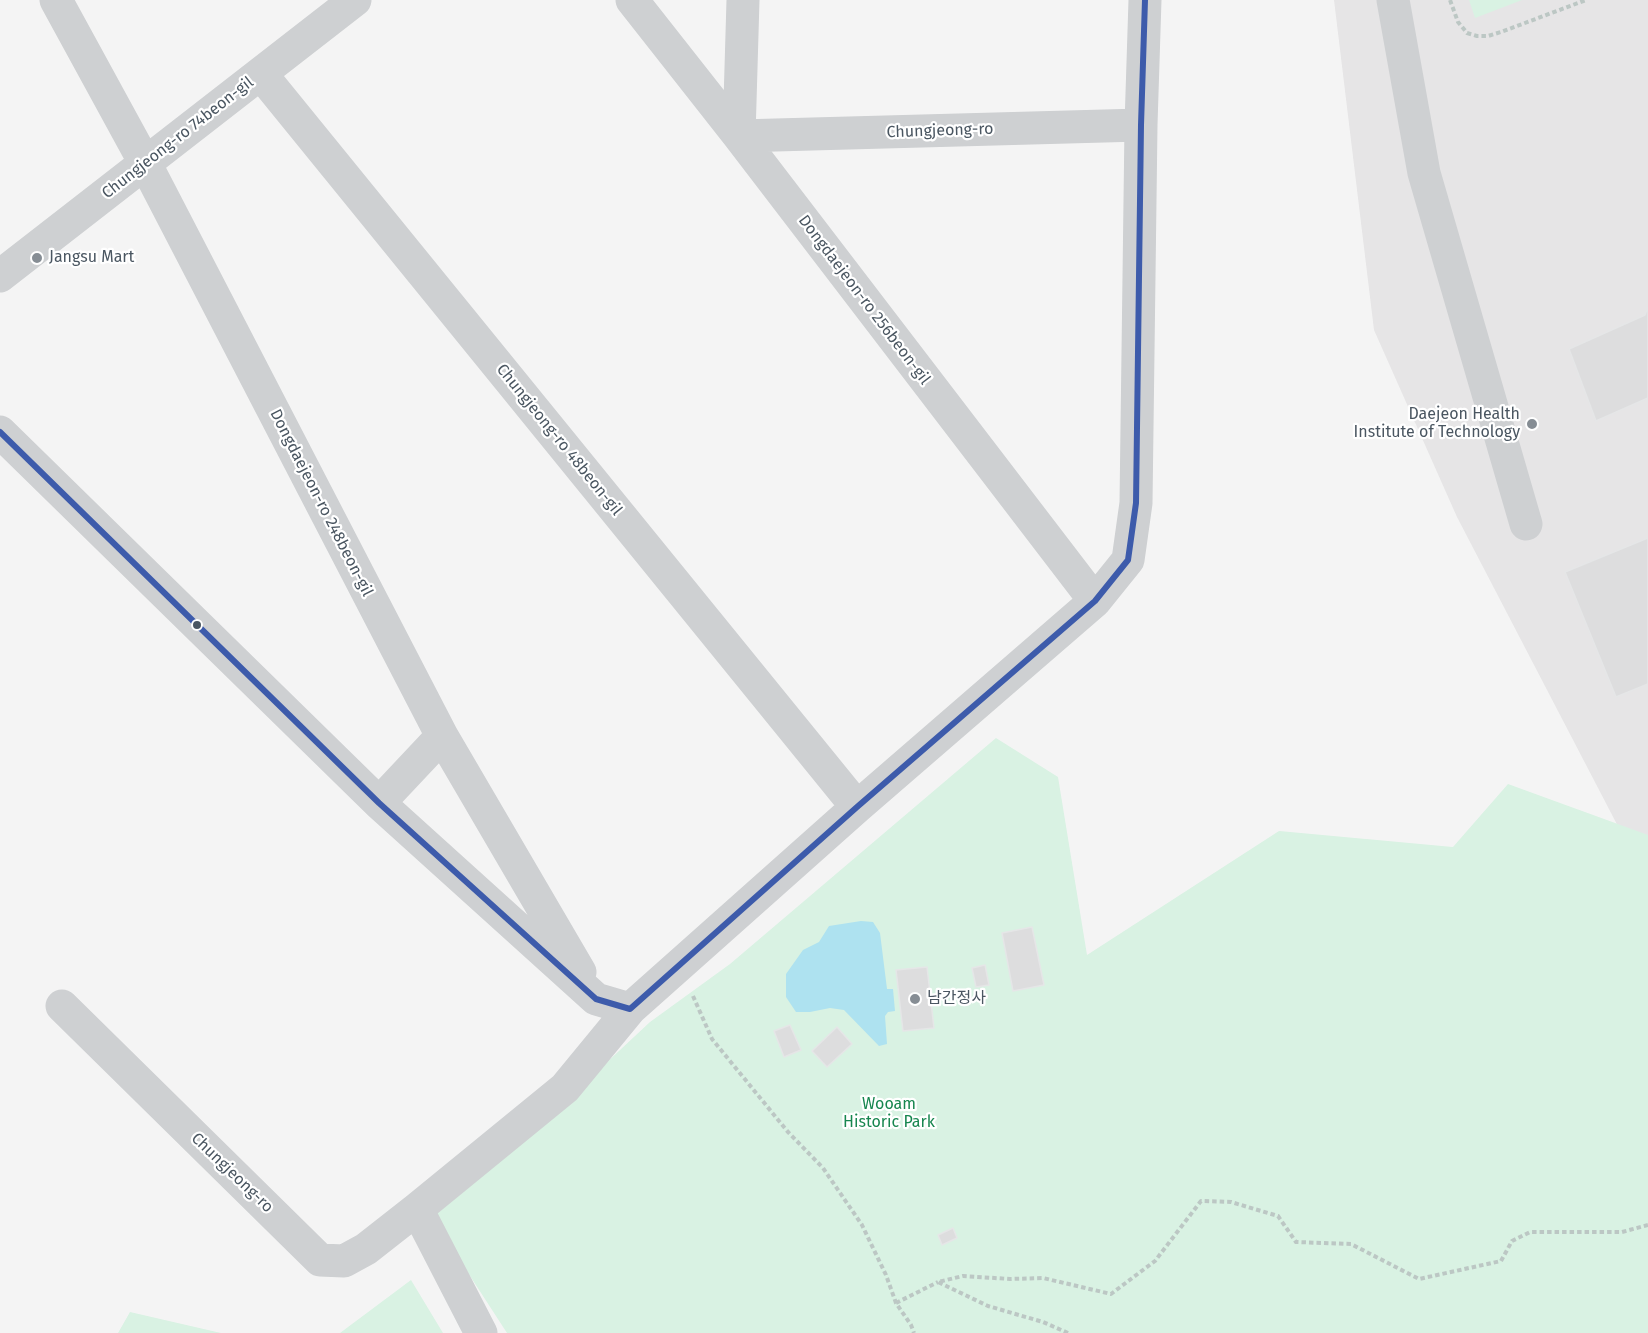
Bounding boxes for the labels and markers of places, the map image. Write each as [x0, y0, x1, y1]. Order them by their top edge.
place label: Jangsu Mart [49, 248, 134, 268]
marker: Jangsu Mart [30, 251, 44, 265]
place label: Daejeon Health Institute of Technology [1354, 405, 1520, 443]
marker: Daejeon Health Institute of Technology [1525, 417, 1539, 431]
unlabelled marker [191, 619, 203, 631]
place label: 남간정사 [927, 989, 986, 1009]
marker: 남간정사 [908, 992, 922, 1006]

